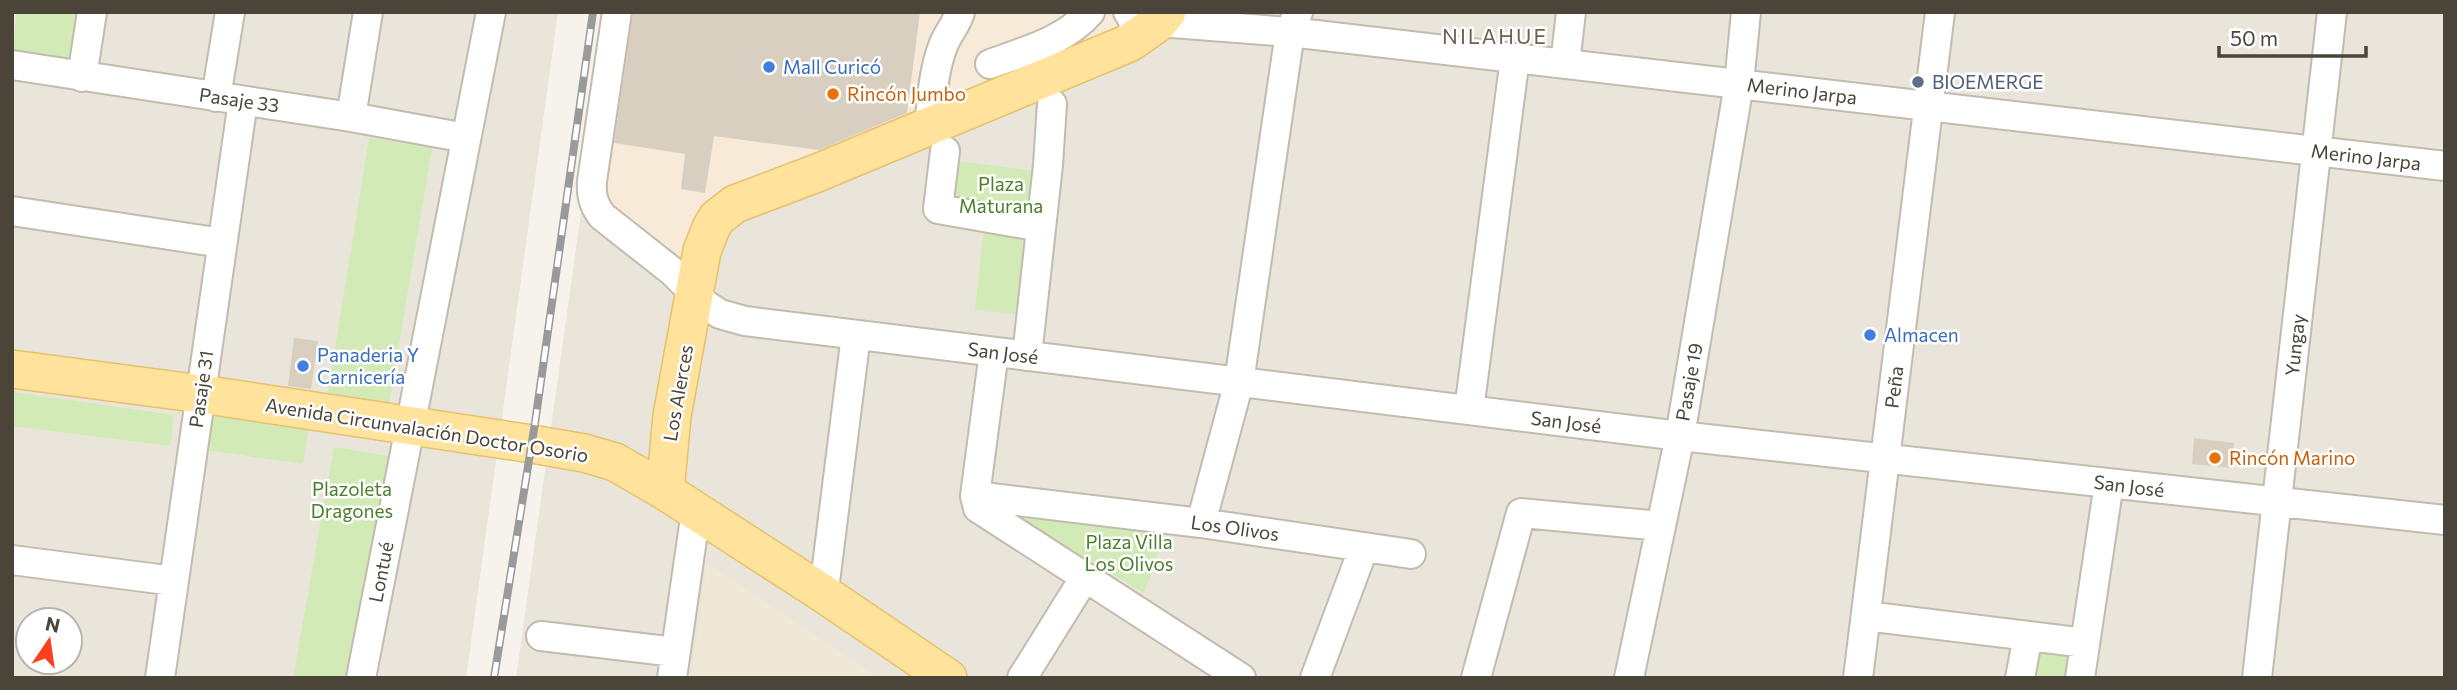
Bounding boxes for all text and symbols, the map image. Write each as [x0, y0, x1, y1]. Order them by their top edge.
scale bar [2219, 14, 2366, 58]
district label: NILAHUE [1442, 23, 1548, 48]
text: 50 m [2230, 25, 2278, 50]
place label: Mall Curicó [783, 55, 881, 78]
marker: Mall Curicó [761, 59, 777, 75]
place label: BIOEMERGE [1932, 70, 2043, 93]
street label: Merino Jarpa [1746, 72, 1858, 109]
marker: BIOEMERGE [1910, 74, 1926, 90]
place label: Rincón Jumbo [847, 82, 966, 105]
street label: Pasaje 33 [198, 83, 281, 117]
marker: Rincón Jumbo [825, 86, 841, 102]
street label: Merino Jarpa [2310, 138, 2422, 175]
park label: Plaza Maturana [959, 172, 1043, 217]
street label: Yungay [2280, 313, 2309, 377]
place label: Almacen [1884, 323, 1959, 346]
marker: Almacen [1862, 327, 1878, 343]
street label: San José [966, 337, 1040, 368]
street label: Pasaje 19 [1670, 341, 1707, 423]
place label: Panaderia Y Carnicería [317, 343, 419, 388]
street label: Los Alerces [658, 343, 697, 443]
street label: Pasaje 31 [184, 349, 217, 429]
marker: Panaderia Y Carnicería [295, 358, 311, 374]
street label: Peña [1880, 364, 1908, 409]
street label: Avenida Circunvalación Doctor Osorio [264, 393, 590, 466]
street label: San José [1529, 406, 1603, 437]
place label: Rincón Marino [2229, 446, 2355, 469]
marker: Rincón Marino [2207, 450, 2223, 466]
street label: San José [2092, 470, 2166, 501]
park label: Plazoleta Dragones [311, 477, 393, 522]
street label: Los Olivos [1190, 510, 1281, 545]
park label: Plaza Villa Los Olivos [1085, 530, 1173, 575]
street label: Lontué [363, 540, 398, 604]
north arrow [14, 606, 84, 676]
text: N [43, 611, 62, 637]

